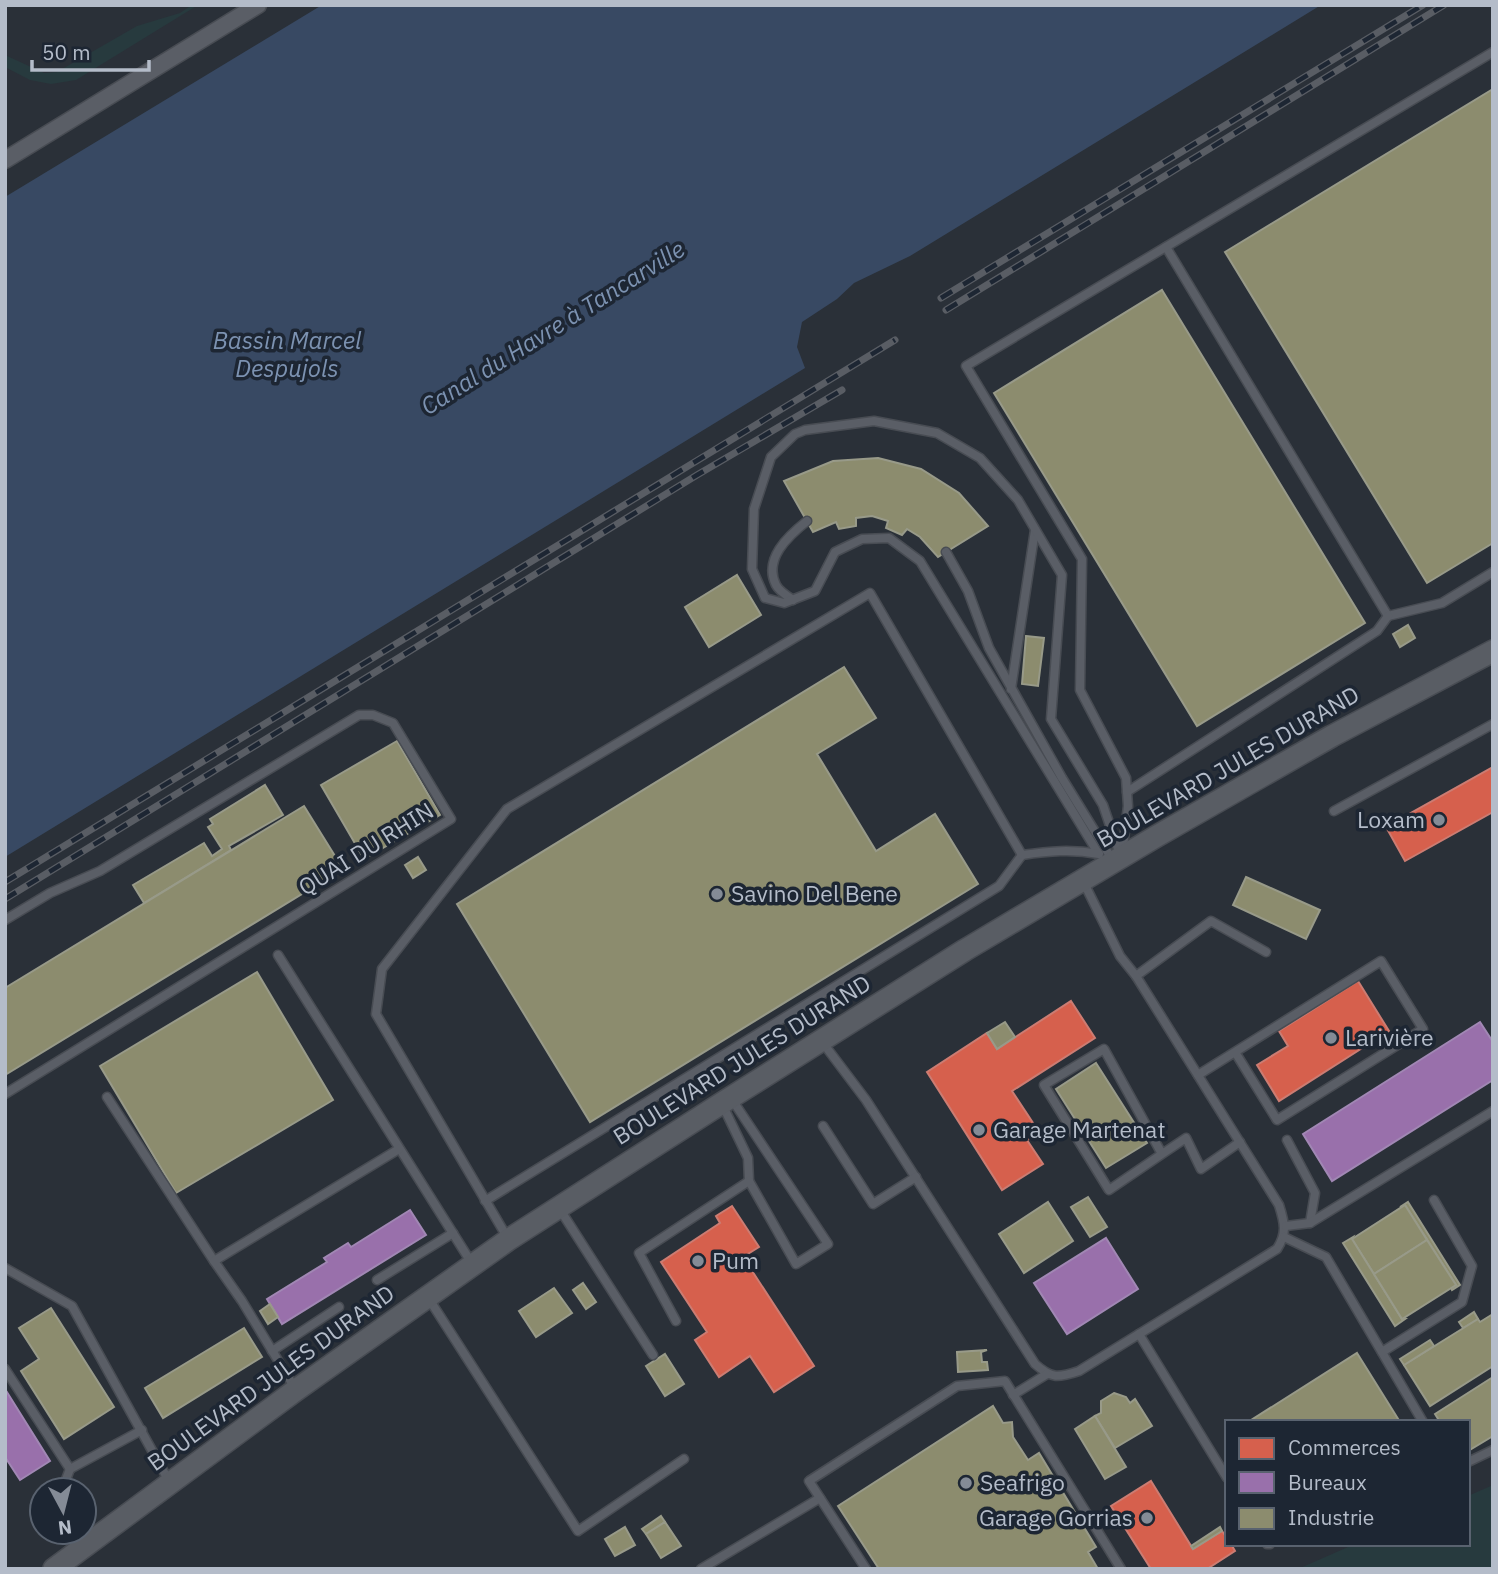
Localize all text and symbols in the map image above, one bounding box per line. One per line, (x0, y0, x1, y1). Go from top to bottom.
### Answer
scale bar (32, 28, 149, 72)
text: 50 m (42, 38, 91, 66)
water label: Canal du Havre à Tancarville (414, 233, 690, 422)
water label: Bassin Marcel Despujols (213, 324, 362, 384)
street label: BOULEVARD JULES DURAND (1091, 679, 1364, 854)
street label: QUAI DU RHIN (292, 795, 439, 902)
place label: Loxam (1357, 804, 1425, 834)
marker: Loxam (1431, 812, 1447, 828)
place label: Savino Del Bene (731, 878, 898, 908)
marker: Savino Del Bene (709, 886, 725, 902)
street label: BOULEVARD JULES DURAND (607, 967, 876, 1151)
place label: Larivière (1345, 1022, 1434, 1052)
marker: Larivière (1323, 1030, 1339, 1046)
place label: Garage Martenat (993, 1114, 1165, 1144)
marker: Garage Martenat (971, 1122, 987, 1138)
place label: Pum (712, 1245, 759, 1275)
marker: Pum (690, 1253, 706, 1269)
street label: BOULEVARD JULES DURAND (141, 1277, 400, 1477)
legend (1225, 1420, 1470, 1546)
text: Commerces (1288, 1433, 1401, 1461)
place label: Seafrigo (980, 1467, 1065, 1497)
text: Bureaux (1288, 1468, 1367, 1496)
marker: Seafrigo (958, 1475, 974, 1491)
north arrow (28, 1476, 98, 1546)
place label: Garage Gorrias (979, 1502, 1133, 1532)
text: Industrie (1288, 1503, 1374, 1531)
marker: Garage Gorrias (1139, 1510, 1155, 1526)
text: N (57, 1515, 73, 1541)

